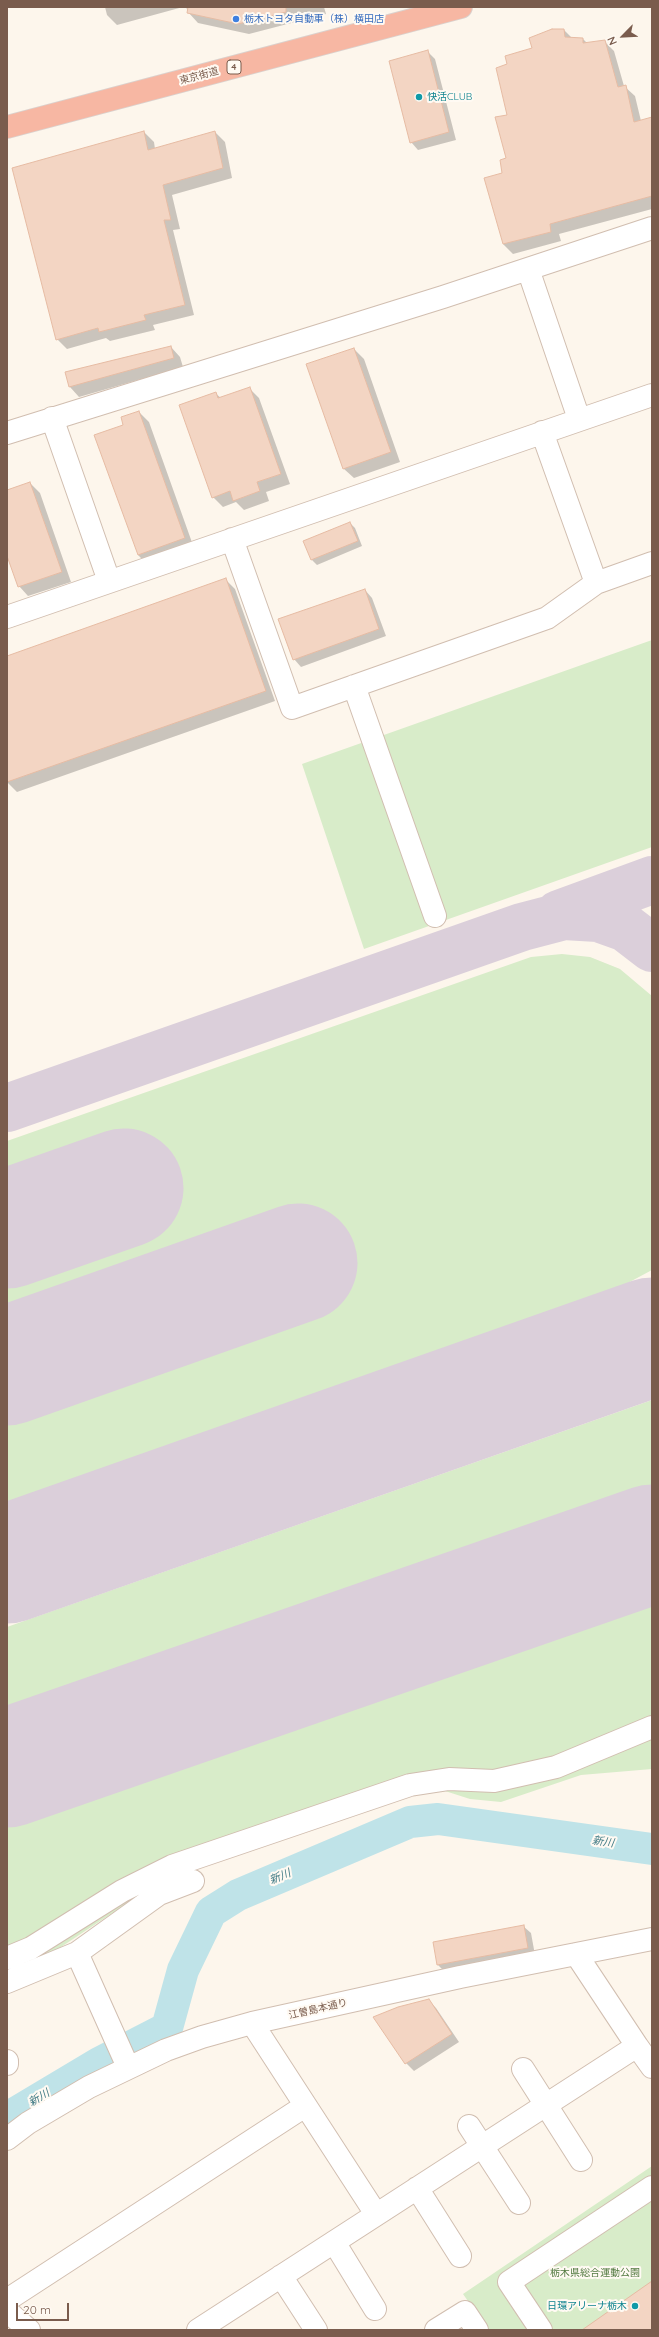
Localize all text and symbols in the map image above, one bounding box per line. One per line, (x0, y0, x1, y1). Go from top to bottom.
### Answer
place label: 栃木トヨタ自動車（株）横田店 (244, 13, 384, 25)
marker: 栃木トヨタ自動車（株）横田店 (231, 14, 241, 24)
north arrow (603, 16, 643, 56)
text: N (604, 34, 620, 47)
road number: 4 (227, 60, 241, 74)
street label: 東京街道 (178, 65, 220, 87)
place label: 快活CLUB (427, 91, 472, 103)
marker: 快活CLUB (414, 92, 424, 102)
water label: 新川 (591, 1834, 615, 1850)
water label: 新川 (267, 1867, 293, 1887)
street label: 江曽島本通り (287, 1996, 349, 2022)
water label: 新川 (26, 2087, 52, 2109)
park label: 栃木県総合運動公園 (550, 2267, 640, 2279)
scale bar (18, 2295, 71, 2321)
place label: 日環アリーナ栃木 (547, 2300, 627, 2312)
marker: 日環アリーナ栃木 (630, 2301, 640, 2311)
text: 20 m (23, 2302, 51, 2317)

